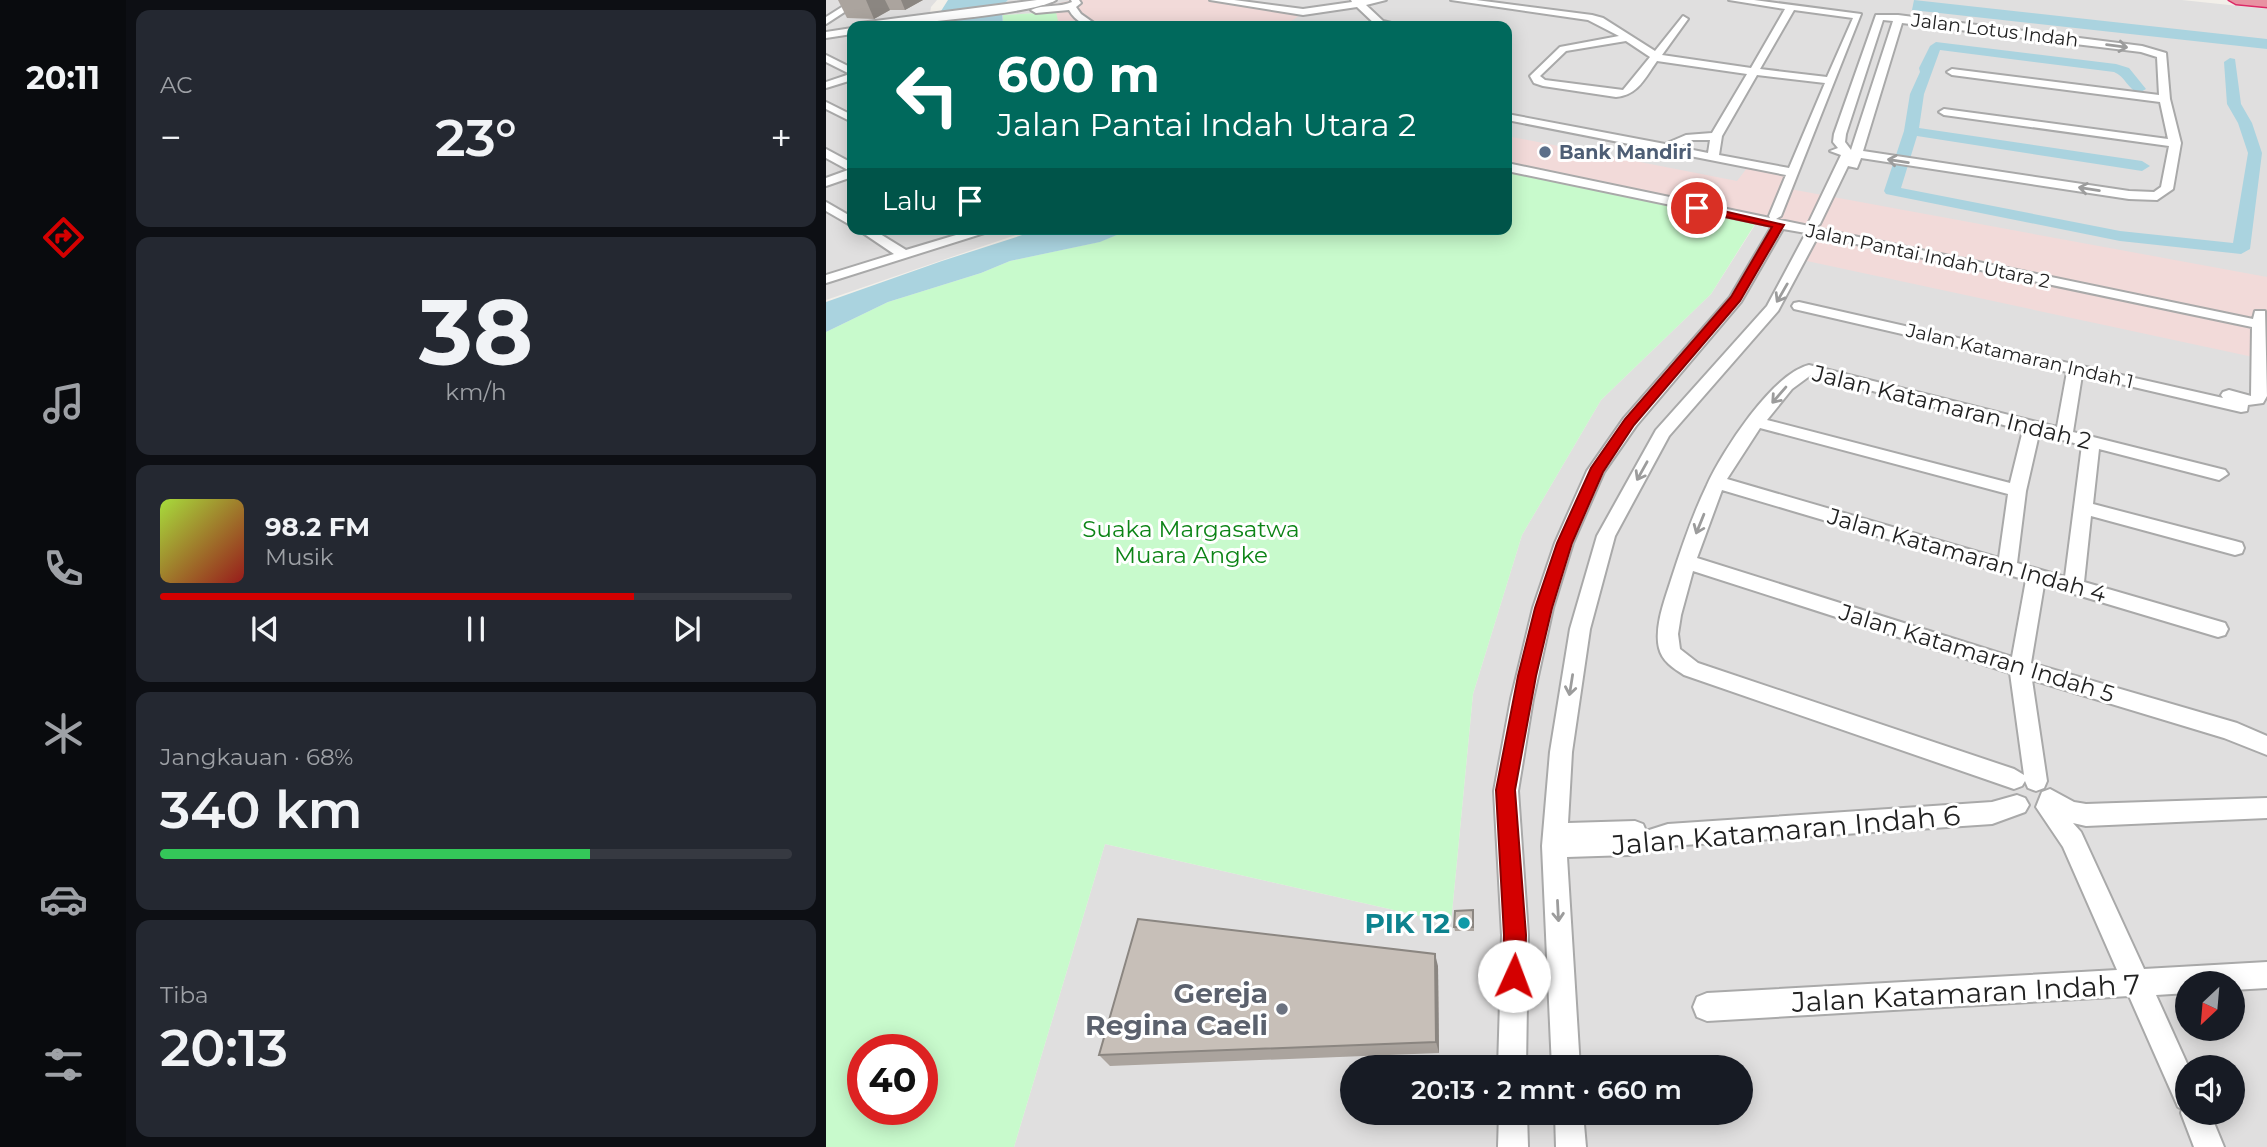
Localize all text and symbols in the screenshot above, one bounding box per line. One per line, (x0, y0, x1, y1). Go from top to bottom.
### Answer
street label: Jalan Lotus Indah (1909, 8, 2080, 52)
one-way arrow (2105, 39, 2127, 52)
text: 600 m (997, 45, 1160, 104)
icon: left (882, 49, 973, 140)
text: 20:11 (26, 58, 100, 97)
text: AC (160, 71, 193, 99)
text: Jalan Pantai Indah Utara 2 (997, 105, 1416, 144)
text: 23° (435, 106, 517, 169)
text: − (160, 114, 182, 161)
text: + (770, 114, 792, 161)
place label: Bank Mandiri (1559, 141, 1692, 164)
marker: Bank Mandiri (1537, 144, 1553, 160)
one-way arrow (1887, 154, 1910, 167)
pin (1667, 178, 1727, 238)
icon: arrive (951, 182, 989, 220)
one-way arrow (2078, 183, 2101, 196)
text: Lalu (882, 185, 937, 217)
icon: arrive (1678, 189, 1716, 227)
icon: directions (39, 213, 88, 262)
street label: Jalan Pantai Indah Utara 2 (1803, 219, 2052, 293)
text: 38 (419, 277, 533, 388)
one-way arrow (1775, 283, 1789, 303)
street label: Jalan Katamaran Indah 1 (1903, 318, 2136, 393)
street label: Jalan Katamaran Indah 2 (1809, 359, 2094, 455)
text: km/h (445, 378, 507, 406)
icon: music (39, 379, 88, 428)
one-way arrow (1772, 385, 1788, 403)
one-way arrow (1635, 460, 1648, 481)
street label: Jalan Katamaran Indah 4 (1824, 502, 2109, 608)
text: 98.2 FM (265, 511, 370, 543)
one-way arrow (1693, 513, 1706, 535)
park label: Suaka Margasatwa Muara Angke (1082, 515, 1300, 569)
text: Musik (265, 543, 334, 571)
icon: phone (39, 544, 88, 593)
street label: Jalan Katamaran Indah 5 (1835, 597, 2118, 708)
icon: previous (246, 610, 284, 648)
icon: pause (457, 610, 495, 648)
icon: next (668, 610, 706, 648)
one-way arrow (1564, 673, 1577, 696)
icon: climate (39, 709, 88, 758)
text: Jangkauan · 68% (160, 743, 353, 771)
text: 340 km (160, 778, 362, 841)
street label: Jalan Katamaran Indah 6 (1609, 798, 1962, 862)
icon: car (39, 875, 88, 924)
one-way arrow (1552, 899, 1565, 922)
place label: PIK 12 (1364, 906, 1450, 940)
marker: PIK 12 (1456, 915, 1472, 931)
position arrow (1477, 939, 1551, 1013)
street label: Jalan Katamaran Indah 7 (1790, 967, 2141, 1019)
north arrow (2175, 971, 2245, 1041)
map controls (2175, 971, 2245, 1125)
place label: Gereja Regina Caeli (1085, 976, 1268, 1042)
text: Tiba (160, 981, 208, 1009)
marker: Gereja Regina Caeli (1274, 1001, 1290, 1017)
text: 20:13 (160, 1016, 288, 1079)
speed limit sign: 40 (847, 1034, 938, 1125)
icon: filters (39, 1040, 88, 1089)
button: sound (2175, 1055, 2245, 1125)
text: 20:13 · 2 mnt · 660 m (1411, 1074, 1682, 1106)

